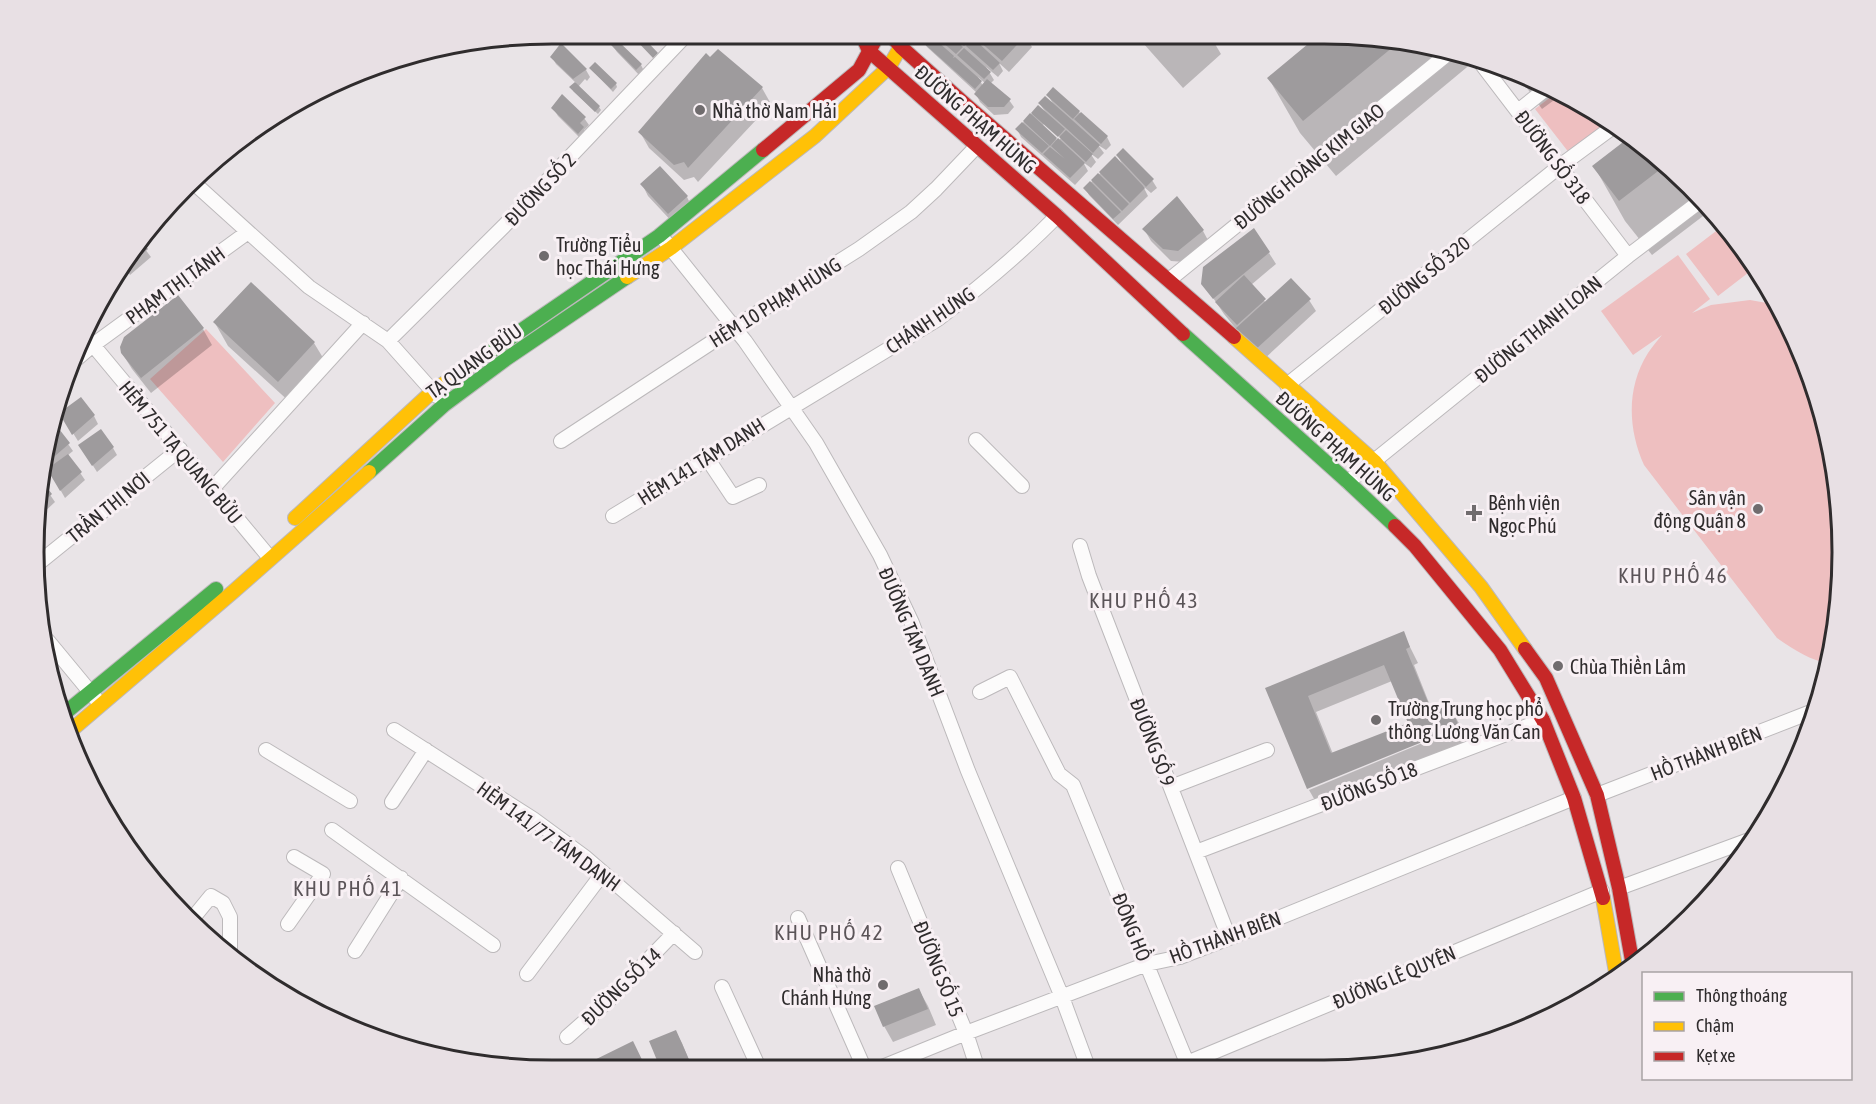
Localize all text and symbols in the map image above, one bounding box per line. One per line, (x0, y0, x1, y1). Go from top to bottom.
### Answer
street label: ĐƯỜNG PHẠM HÙNG (911, 60, 1041, 178)
street label: ĐƯỜNG HOÀNG KIM GIAO (1229, 98, 1389, 234)
place label: Nhà thờ Nam Hải (712, 99, 837, 122)
marker: Nhà thờ Nam Hải (693, 103, 707, 117)
street label: ĐƯỜNG SỐ 318 (1510, 105, 1597, 208)
street label: ĐƯỜNG SỐ 2 (498, 147, 580, 230)
street label: ĐƯỜNG SỐ 320 (1372, 230, 1474, 319)
place label: Trường Tiểu học Thái Hưng (556, 233, 660, 279)
street label: PHẠM THỊ TÁNH (121, 241, 229, 329)
marker: Trường Tiểu học Thái Hưng (537, 249, 551, 263)
street label: HẺM 10 PHẠM HÙNG (705, 252, 845, 352)
street label: ĐƯỜNG THANH LOAN (1470, 271, 1606, 387)
street label: CHÁNH HƯNG (881, 282, 979, 358)
street label: TẠ QUANG BỬU (422, 319, 526, 403)
street label: HẺM 751 TẠ QUANG BỬU (115, 376, 247, 528)
street label: ĐƯỜNG PHẠM HÙNG (1271, 386, 1401, 506)
street label: HẺM 141 TÁM DANH (633, 413, 769, 509)
street label: TRẦN THỊ NƠI (61, 465, 154, 547)
place label: Sân vận động Quận 8 (1653, 486, 1746, 532)
place label: Bệnh viện Ngọc Phú (1488, 491, 1560, 537)
marker: Sân vận động Quận 8 (1751, 502, 1765, 516)
marker: Bệnh viện Ngọc Phú (1465, 504, 1483, 522)
district label: KHU PHỐ 46 (1618, 562, 1728, 587)
street label: ĐƯỜNG TÁM DANH (874, 564, 950, 700)
district label: KHU PHỐ 43 (1089, 587, 1199, 612)
place label: Chùa Thiền Lâm (1570, 655, 1686, 678)
marker: Chùa Thiền Lâm (1551, 659, 1565, 673)
street label: ĐƯỜNG SỐ 9 (1126, 694, 1182, 789)
place label: Trường Trung học phổ thông Lương Văn Can (1388, 697, 1544, 743)
marker: Trường Trung học phổ thông Lương Văn Can (1369, 713, 1383, 727)
street label: HỒ THÀNH BIÊN (1646, 719, 1765, 785)
street label: ĐƯỜNG SỐ 18 (1317, 755, 1420, 815)
street label: HẺM 141/77 TÁM DANH (473, 776, 625, 896)
district label: KHU PHỐ 41 (293, 875, 403, 900)
street label: ĐÔNG HỒ (1108, 889, 1158, 964)
street label: HỒ THÀNH BIÊN (1165, 904, 1284, 968)
street label: ĐƯỜNG SỐ 15 (909, 917, 971, 1020)
district label: KHU PHỐ 42 (774, 919, 884, 944)
street label: ĐƯỜNG SỐ 14 (575, 941, 665, 1030)
street label: ĐƯỜNG LÊ QUYÊN (1329, 941, 1459, 1013)
place label: Nhà thờ Chánh Hưng (781, 963, 871, 1009)
legend (1642, 972, 1852, 1080)
marker: Nhà thờ Chánh Hưng (876, 978, 890, 992)
text: Thông thoáng (1696, 985, 1787, 1006)
text: Chậm (1696, 1015, 1734, 1036)
text: Kẹt xe (1696, 1045, 1736, 1066)

